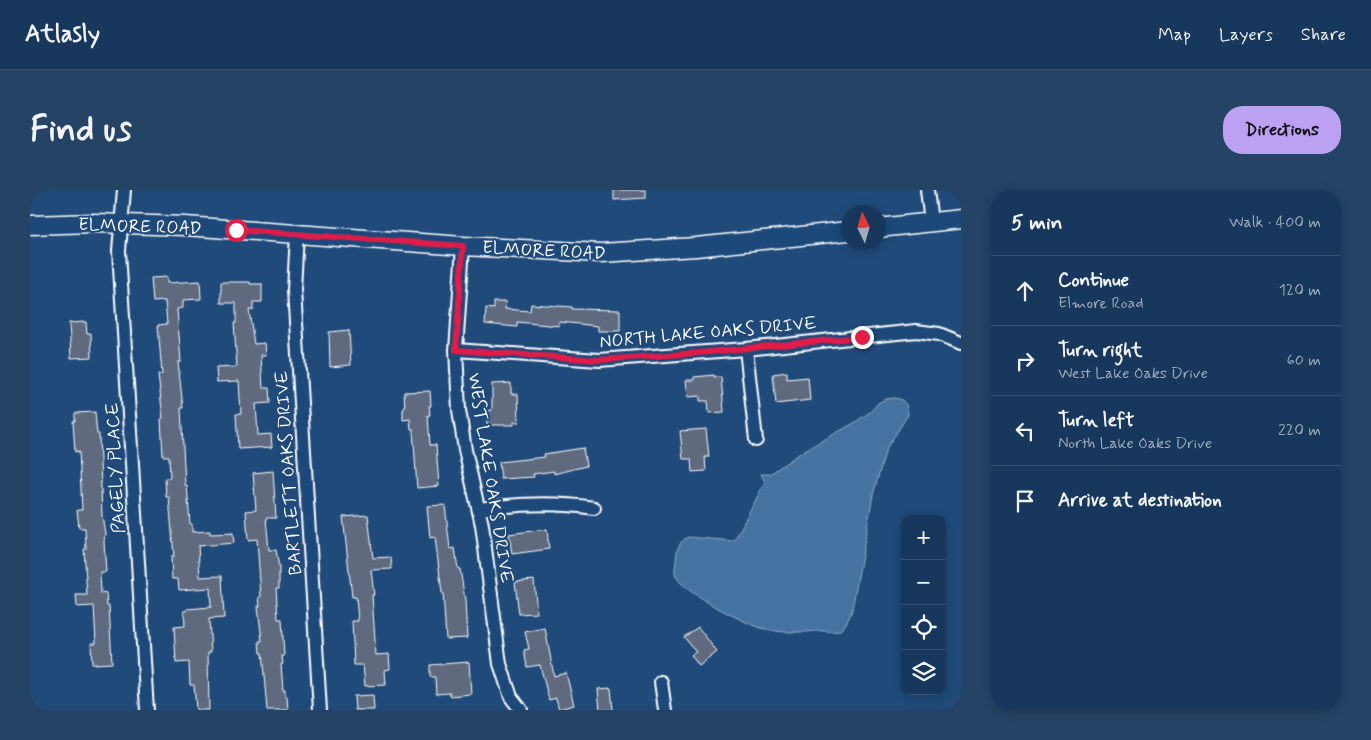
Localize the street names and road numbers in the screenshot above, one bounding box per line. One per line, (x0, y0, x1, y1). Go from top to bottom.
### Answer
street label: ELMORE ROAD (78, 213, 202, 241)
street label: ELMORE ROAD (482, 236, 606, 266)
street label: NORTH LAKE OAKS DRIVE (599, 312, 818, 354)
street label: BARTLETT OAKS DRIVE (270, 370, 308, 576)
street label: WEST LAKE OAKS DRIVE (462, 371, 519, 585)
street label: PAGELY PLACE (101, 402, 131, 534)

